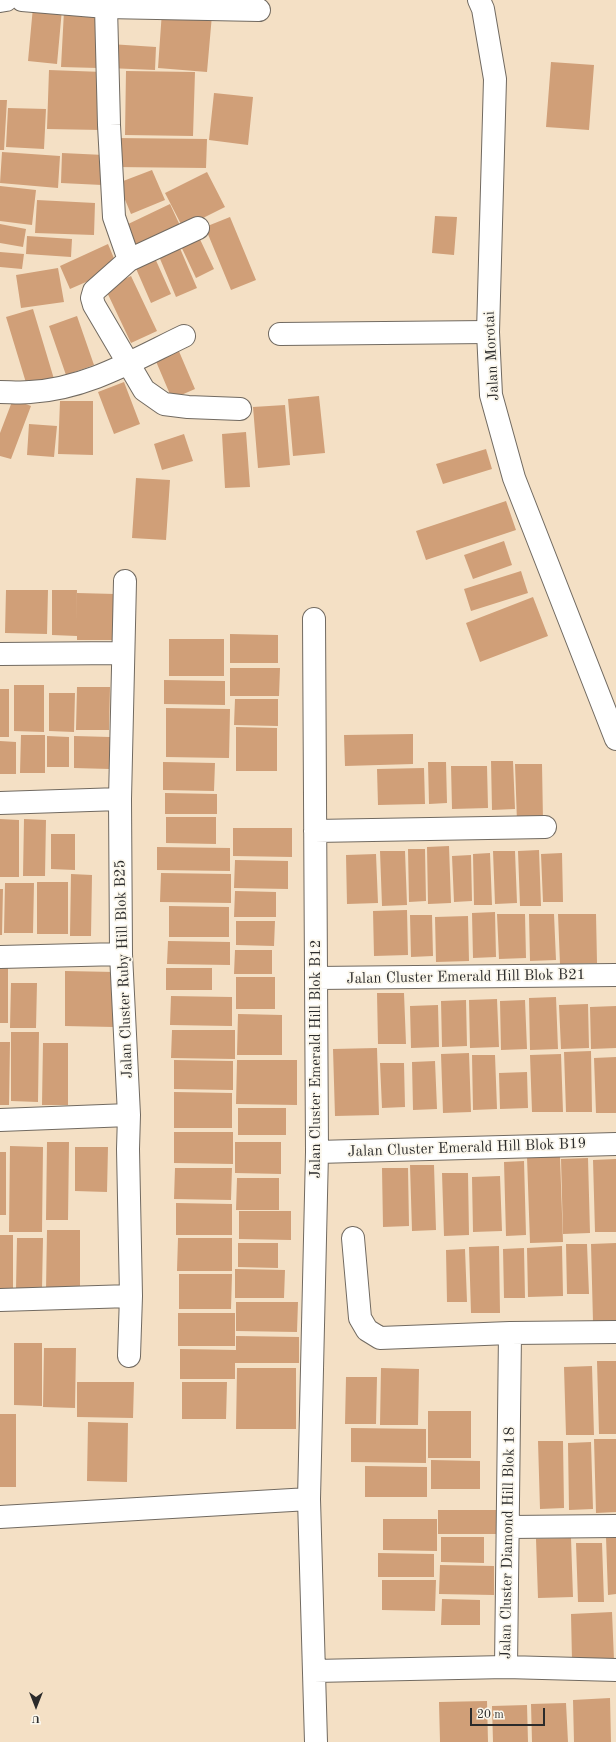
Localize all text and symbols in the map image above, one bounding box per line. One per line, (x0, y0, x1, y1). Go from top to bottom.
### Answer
street label: Jalan Morotai (481, 311, 503, 401)
street label: Jalan Cluster Ruby Hill Blok B25 (111, 859, 137, 1079)
street label: Jalan Cluster Emerald Hill Blok B12 (307, 940, 325, 1178)
street label: Jalan Cluster Emerald Hill Blok B21 (346, 966, 586, 988)
street label: Jalan Cluster Emerald Hill Blok B19 (347, 1135, 587, 1161)
street label: Jalan Cluster Diamond Hill Blok 18 (497, 1427, 519, 1659)
north arrow (16, 1686, 56, 1726)
scale bar (472, 1700, 547, 1726)
text: 20 m (477, 1709, 504, 1721)
text: U (32, 1713, 40, 1724)

